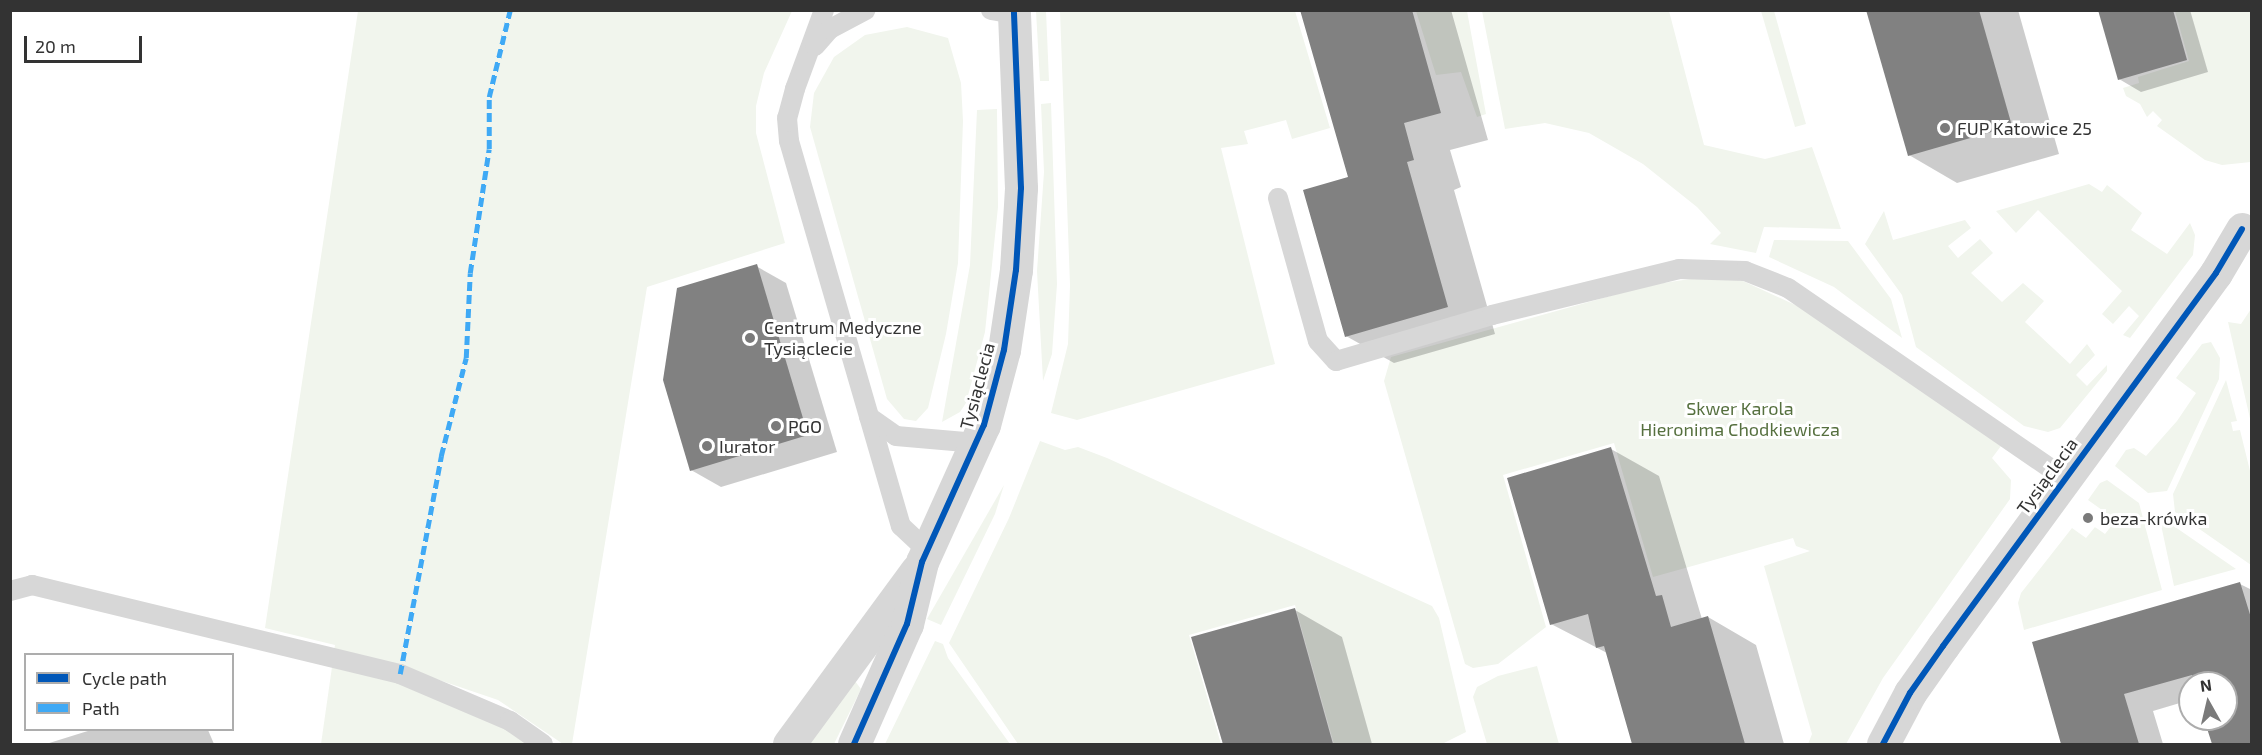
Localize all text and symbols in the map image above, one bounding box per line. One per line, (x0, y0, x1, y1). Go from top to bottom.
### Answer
scale bar (27, 24, 146, 62)
text: 20 m (35, 35, 76, 57)
place label: FUP Katowice 25 (1957, 117, 2092, 139)
marker: FUP Katowice 25 (1938, 121, 1952, 135)
place label: Centrum Medyczne Tysiąclecie (764, 317, 922, 360)
marker: Centrum Medyczne Tysiąclecie (741, 329, 759, 347)
street label: Tysiąclecia (955, 340, 999, 432)
park label: Skwer Karola Hieronima Chodkiewicza (1640, 398, 1840, 440)
place label: PGO (788, 415, 822, 437)
marker: PGO (769, 419, 783, 433)
street label: Tysiąclecia (2012, 434, 2082, 518)
place label: Iurator (719, 435, 775, 457)
marker: Iurator (700, 439, 714, 453)
place label: beza-krówka (2100, 507, 2207, 529)
marker: beza-krówka (2081, 511, 2095, 525)
legend (24, 653, 234, 731)
text: Cycle path (82, 667, 167, 689)
north arrow (2178, 671, 2238, 731)
text: N (2199, 674, 2213, 695)
text: Path (82, 697, 120, 719)

